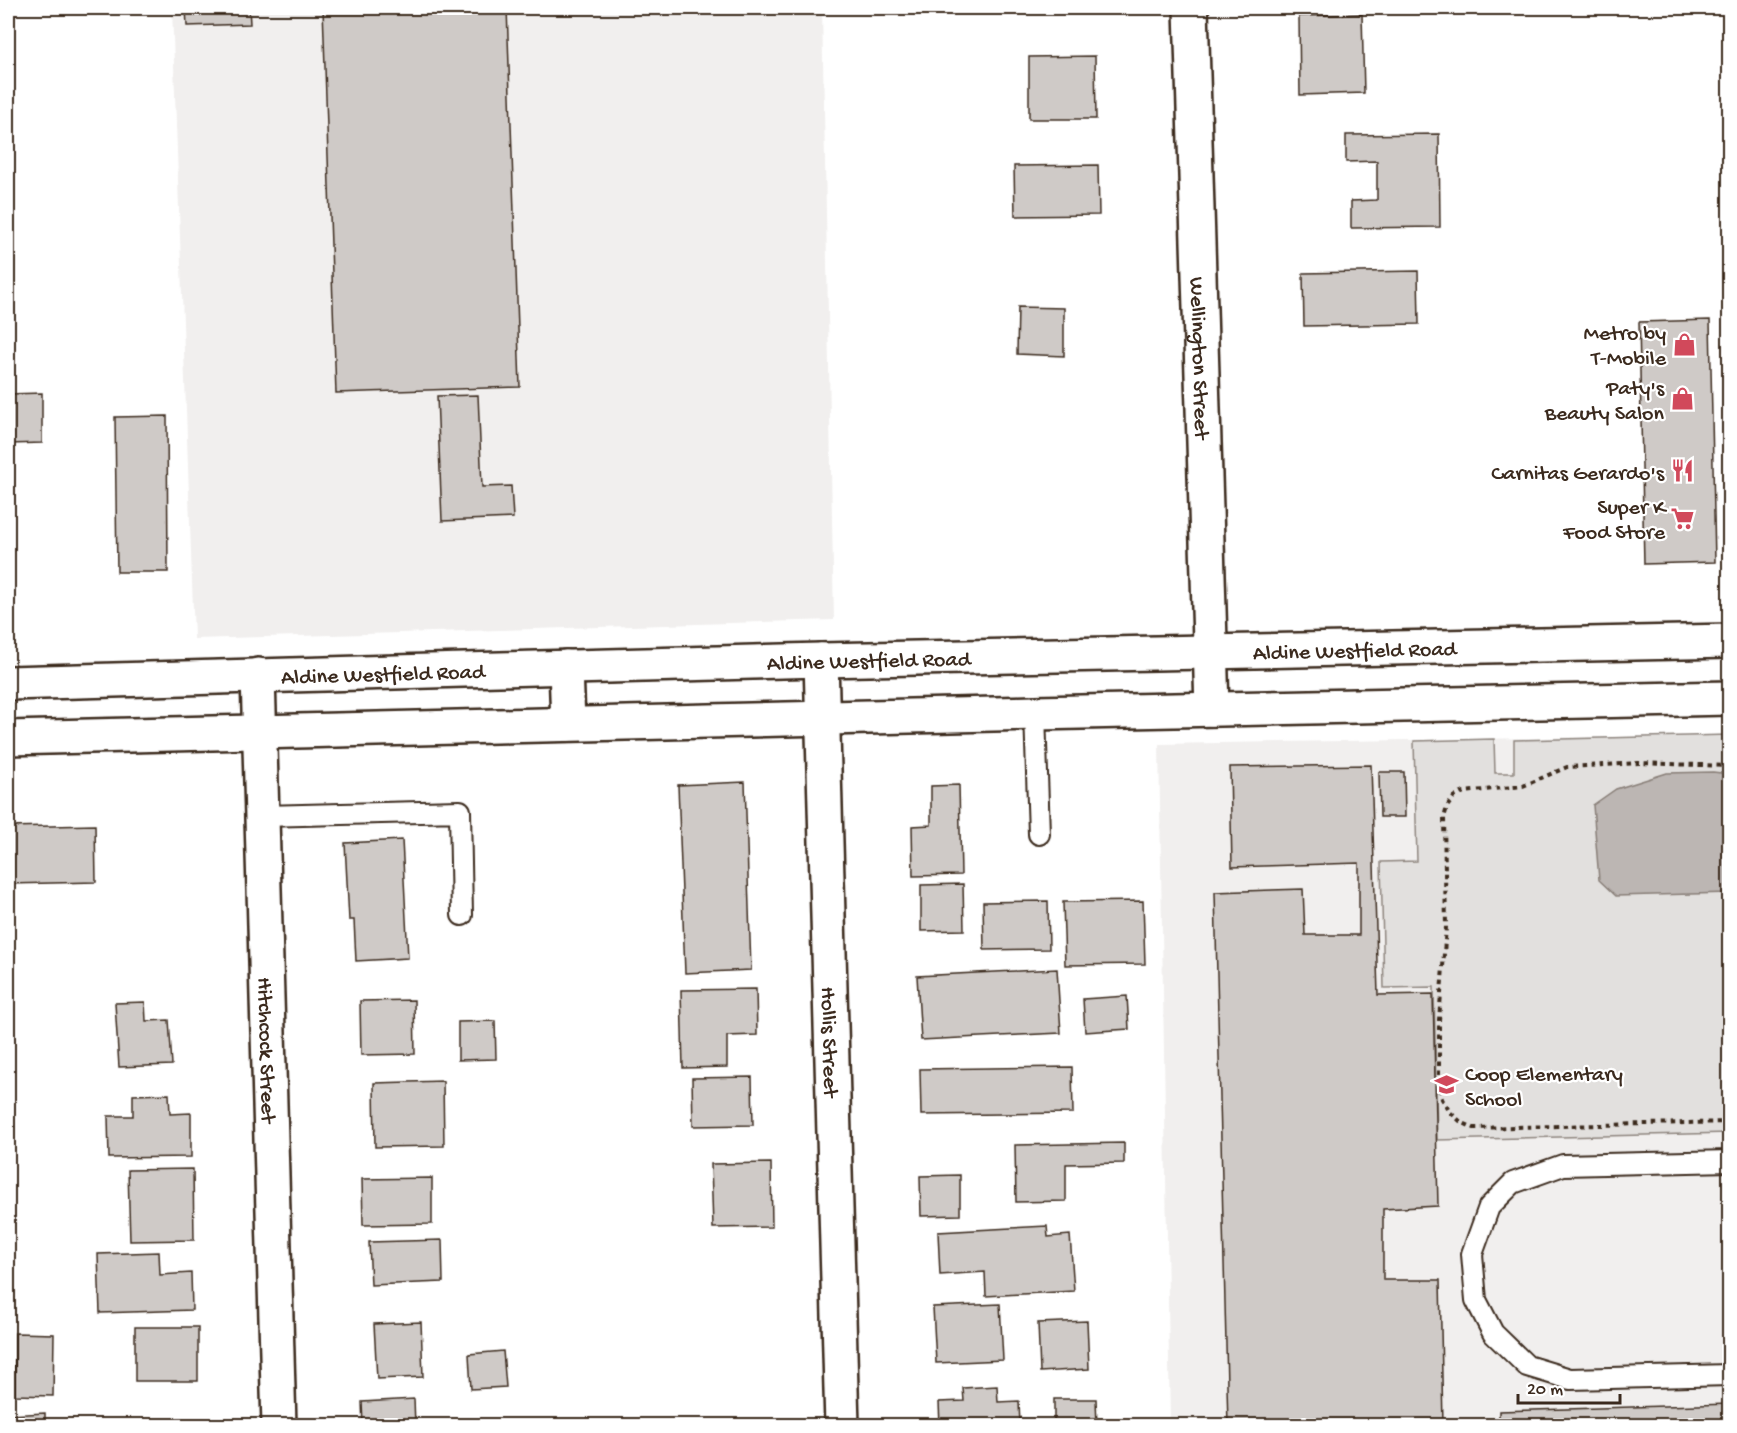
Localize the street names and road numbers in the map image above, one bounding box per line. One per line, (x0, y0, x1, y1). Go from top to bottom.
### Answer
street label: Wellington Street (1182, 276, 1213, 441)
street label: Aldine Westfield Road (1253, 638, 1459, 668)
street label: Aldine Westfield Road (767, 648, 973, 679)
street label: Aldine Westfield Road (281, 660, 487, 692)
street label: Hitchcock Street (249, 977, 280, 1125)
street label: Hollis Street (813, 986, 842, 1100)

